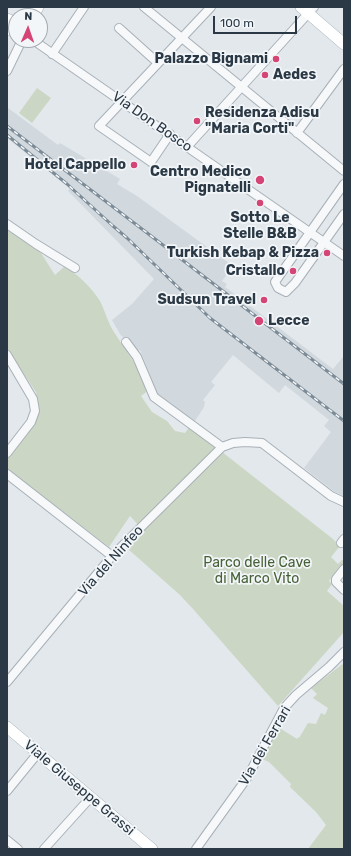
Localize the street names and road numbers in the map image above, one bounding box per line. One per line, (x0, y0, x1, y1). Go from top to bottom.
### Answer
street label: Via Don Bosco (109, 88, 195, 156)
street label: Via del Ninfeo (75, 522, 147, 600)
street label: Via dei Ferrari (235, 703, 295, 789)
street label: Viale Giuseppe Grassi (20, 737, 138, 839)

